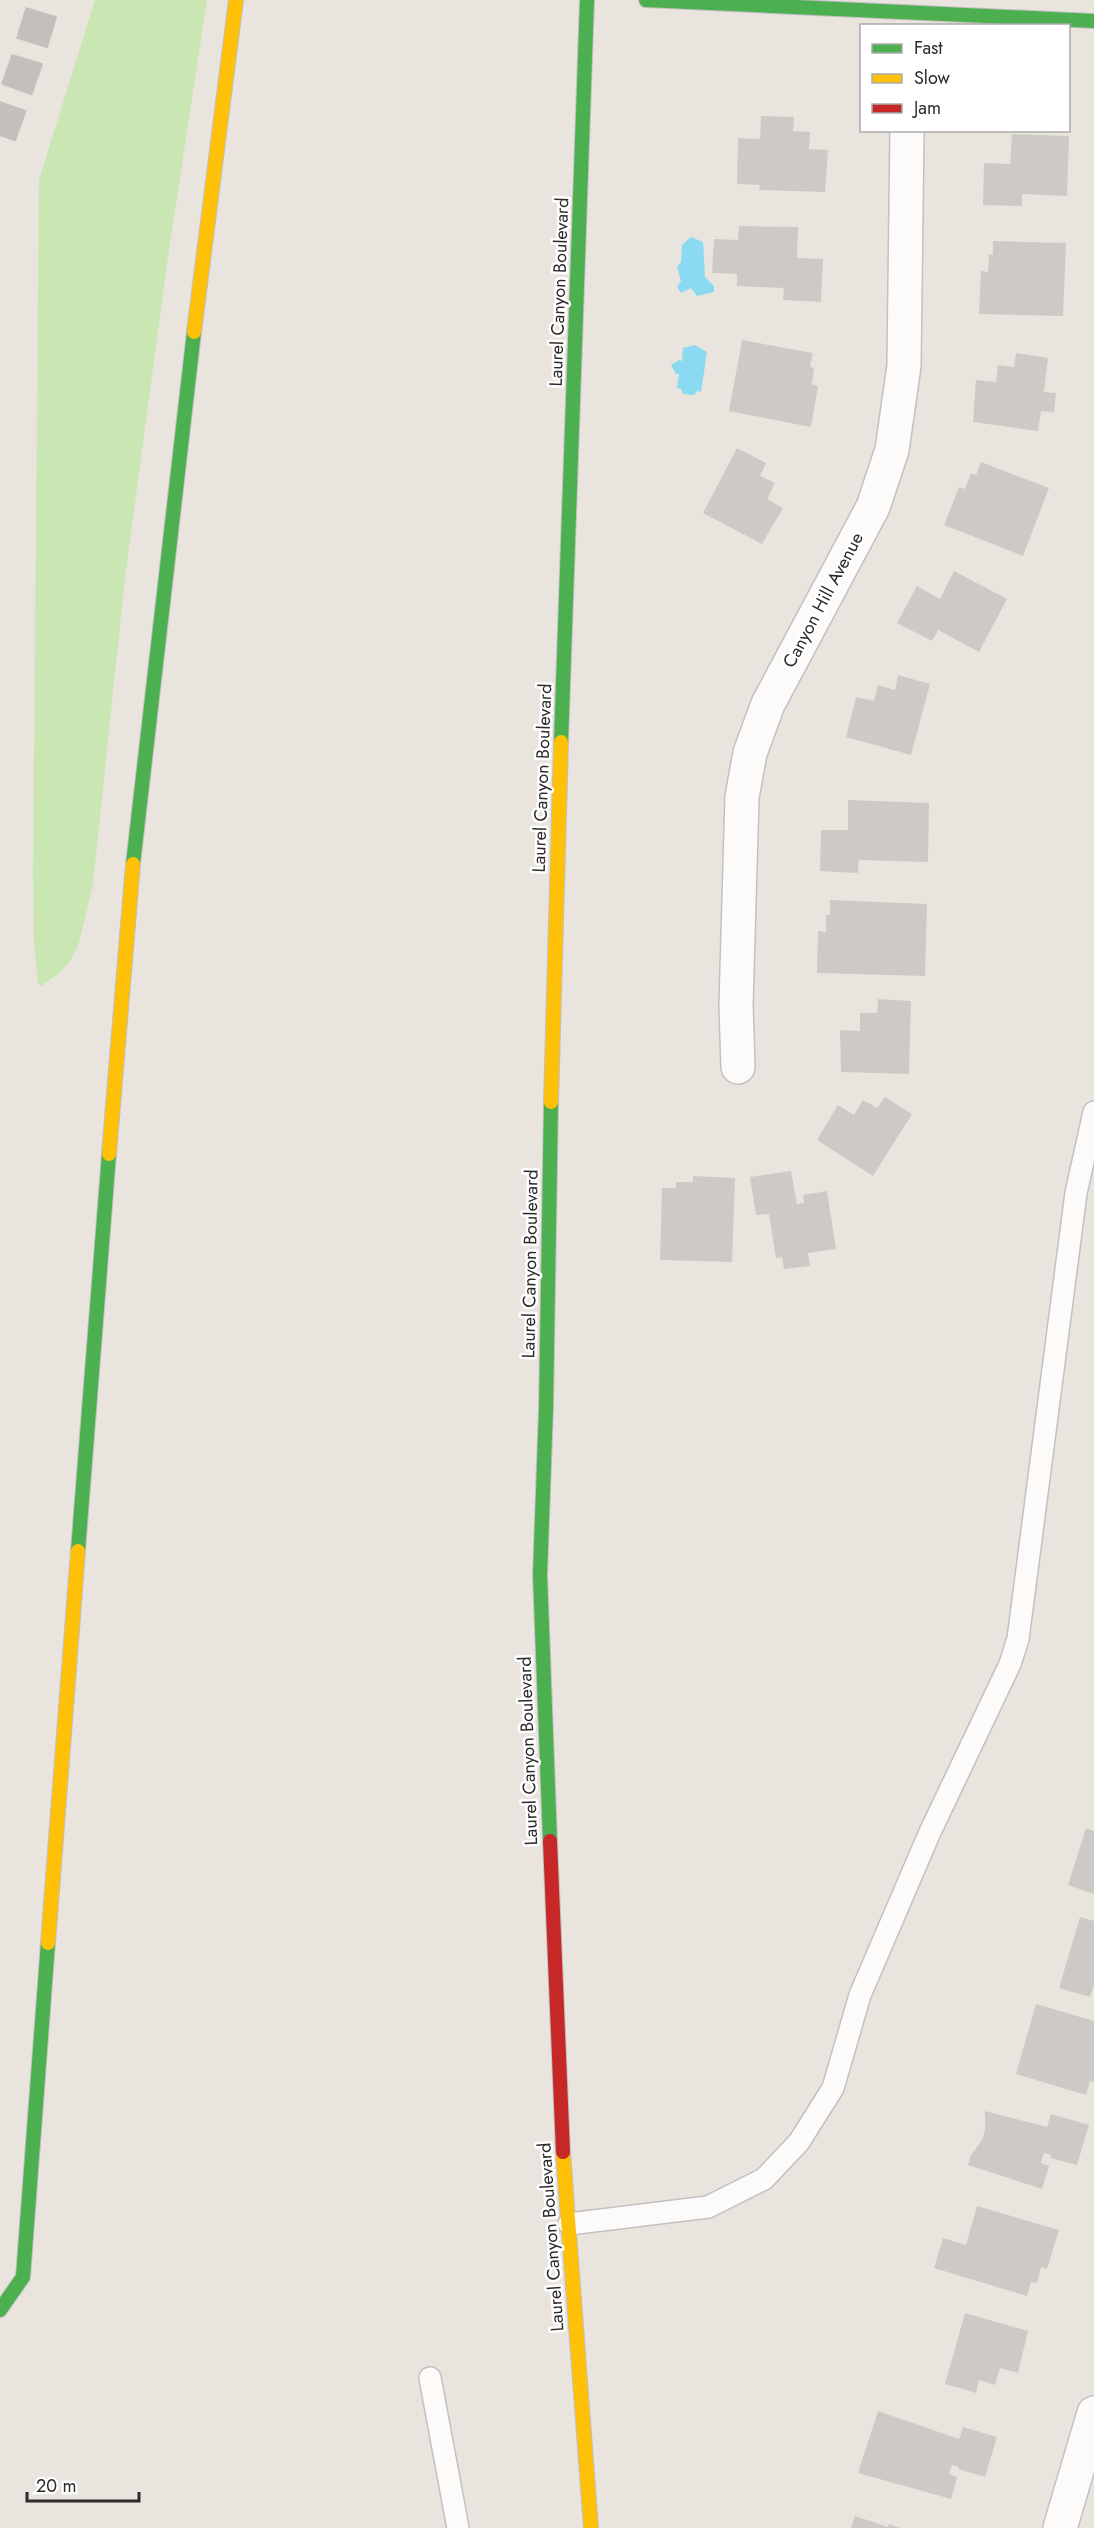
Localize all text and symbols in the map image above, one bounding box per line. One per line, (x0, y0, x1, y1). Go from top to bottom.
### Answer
legend (860, 24, 1070, 132)
text: Fast (914, 35, 943, 61)
text: Slow (914, 65, 951, 91)
text: Jam (912, 95, 941, 121)
street label: Laurel Canyon Boulevard (543, 197, 575, 387)
street label: Canyon Hill Avenue (776, 528, 870, 672)
street label: Laurel Canyon Boulevard (526, 683, 558, 873)
street label: Laurel Canyon Boulevard (515, 1169, 545, 1359)
street label: Laurel Canyon Boulevard (512, 1656, 544, 1846)
street label: Laurel Canyon Boulevard (531, 2142, 571, 2332)
scale bar (27, 2465, 140, 2503)
text: 20 m (36, 2473, 76, 2499)

